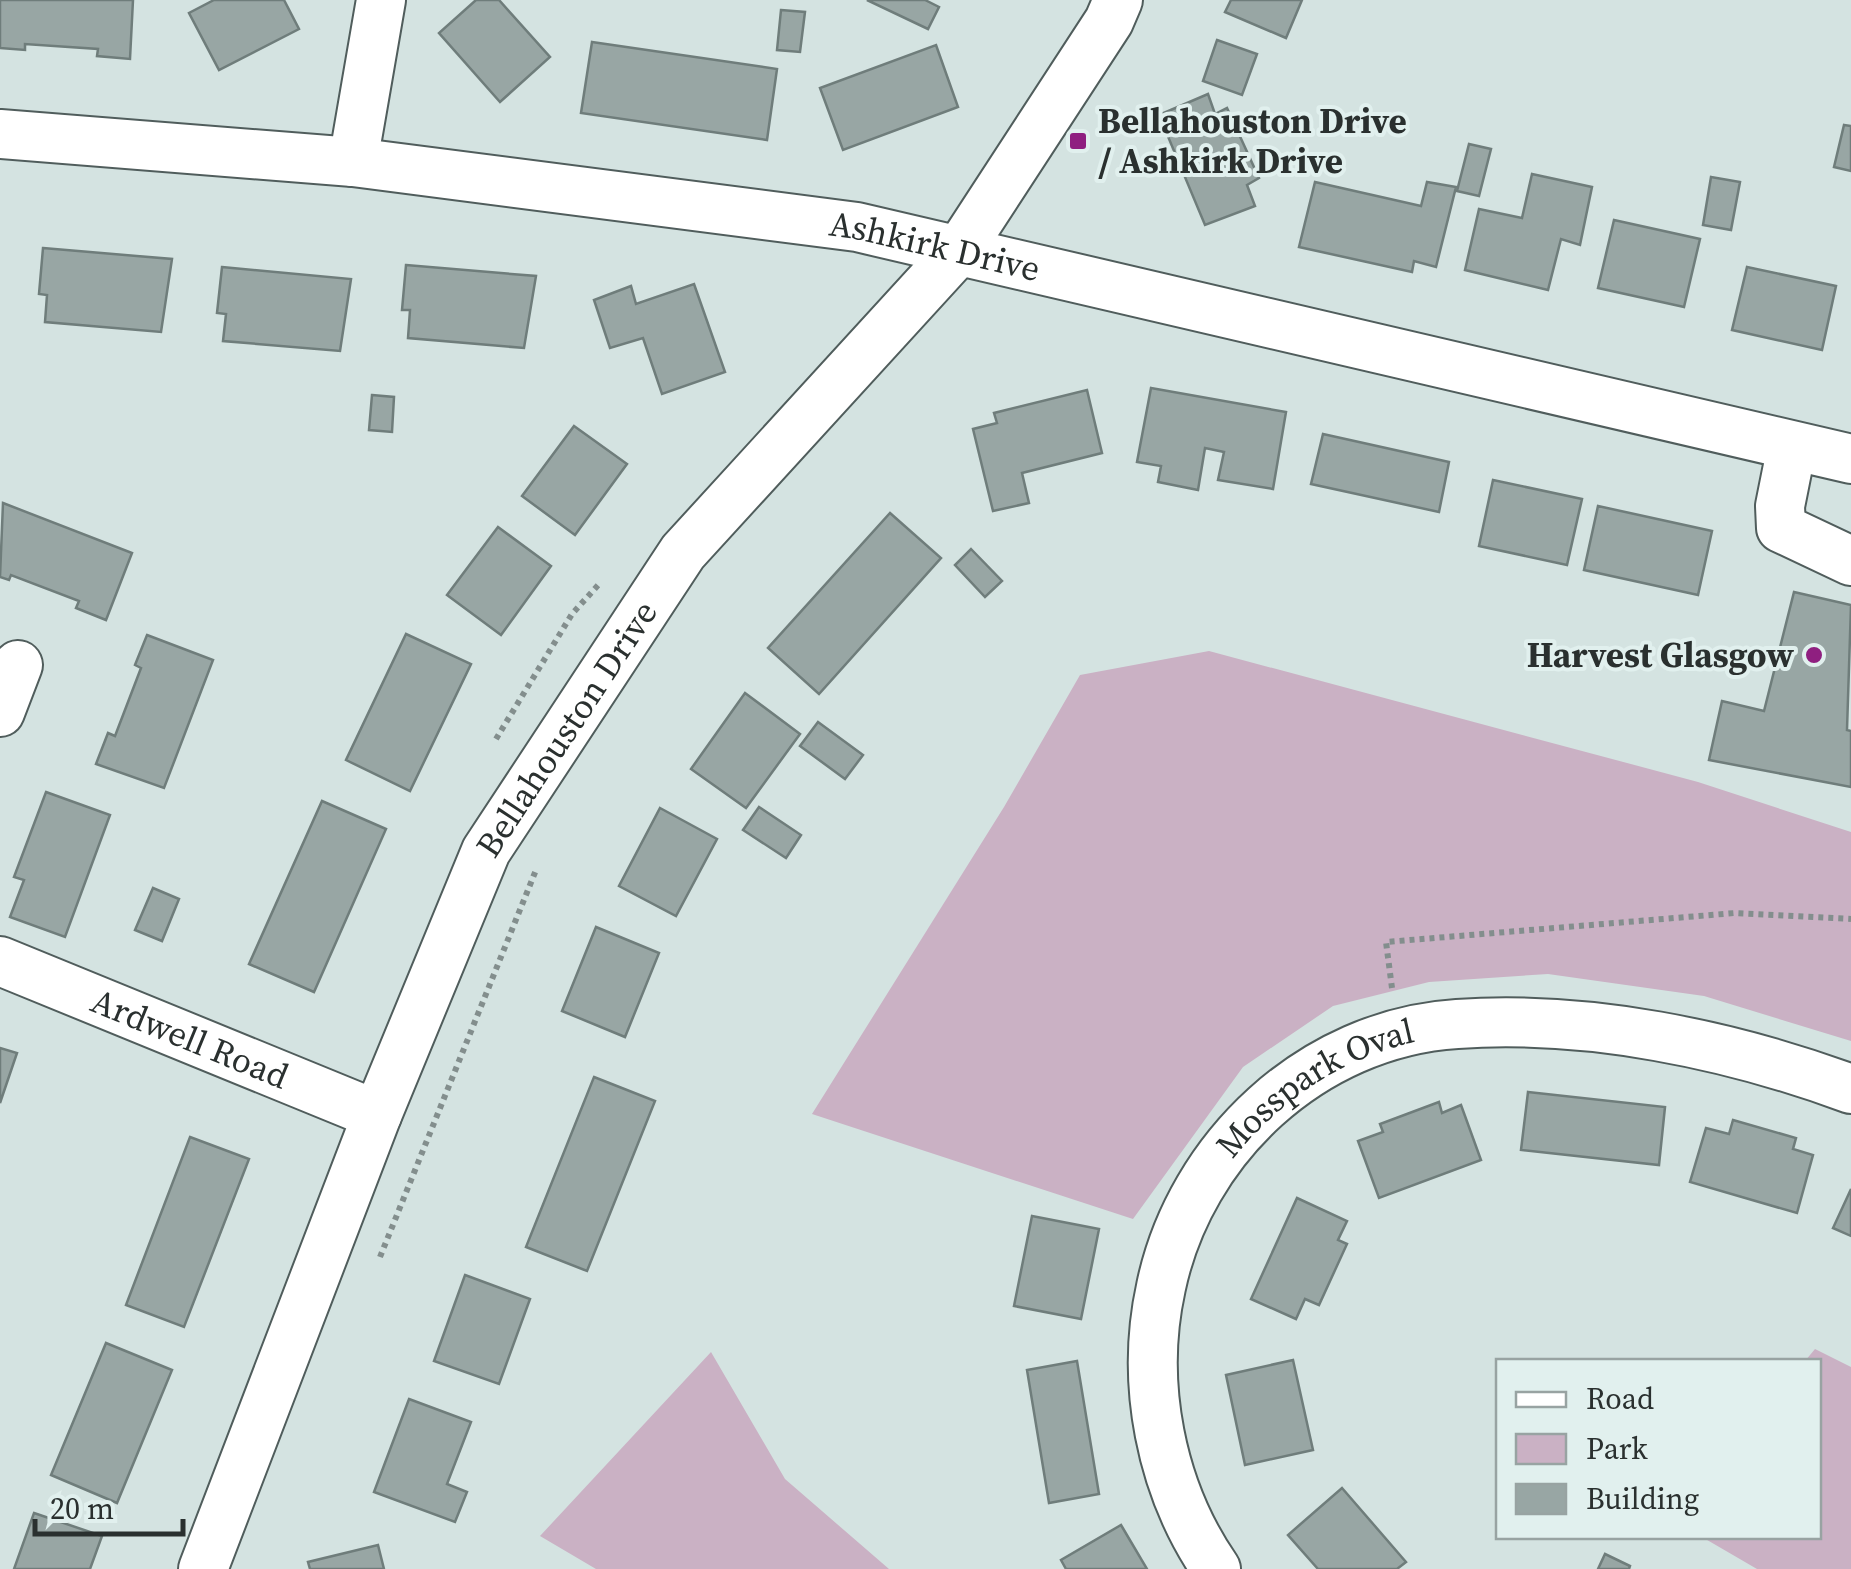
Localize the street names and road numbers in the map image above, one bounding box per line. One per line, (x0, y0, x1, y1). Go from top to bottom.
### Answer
street label: Ashkirk Drive (826, 200, 1045, 293)
street label: Bellahouston Drive (464, 591, 668, 866)
street label: Ardwell Road (84, 977, 296, 1100)
street label: Mosspark Oval (1205, 1007, 1418, 1168)

